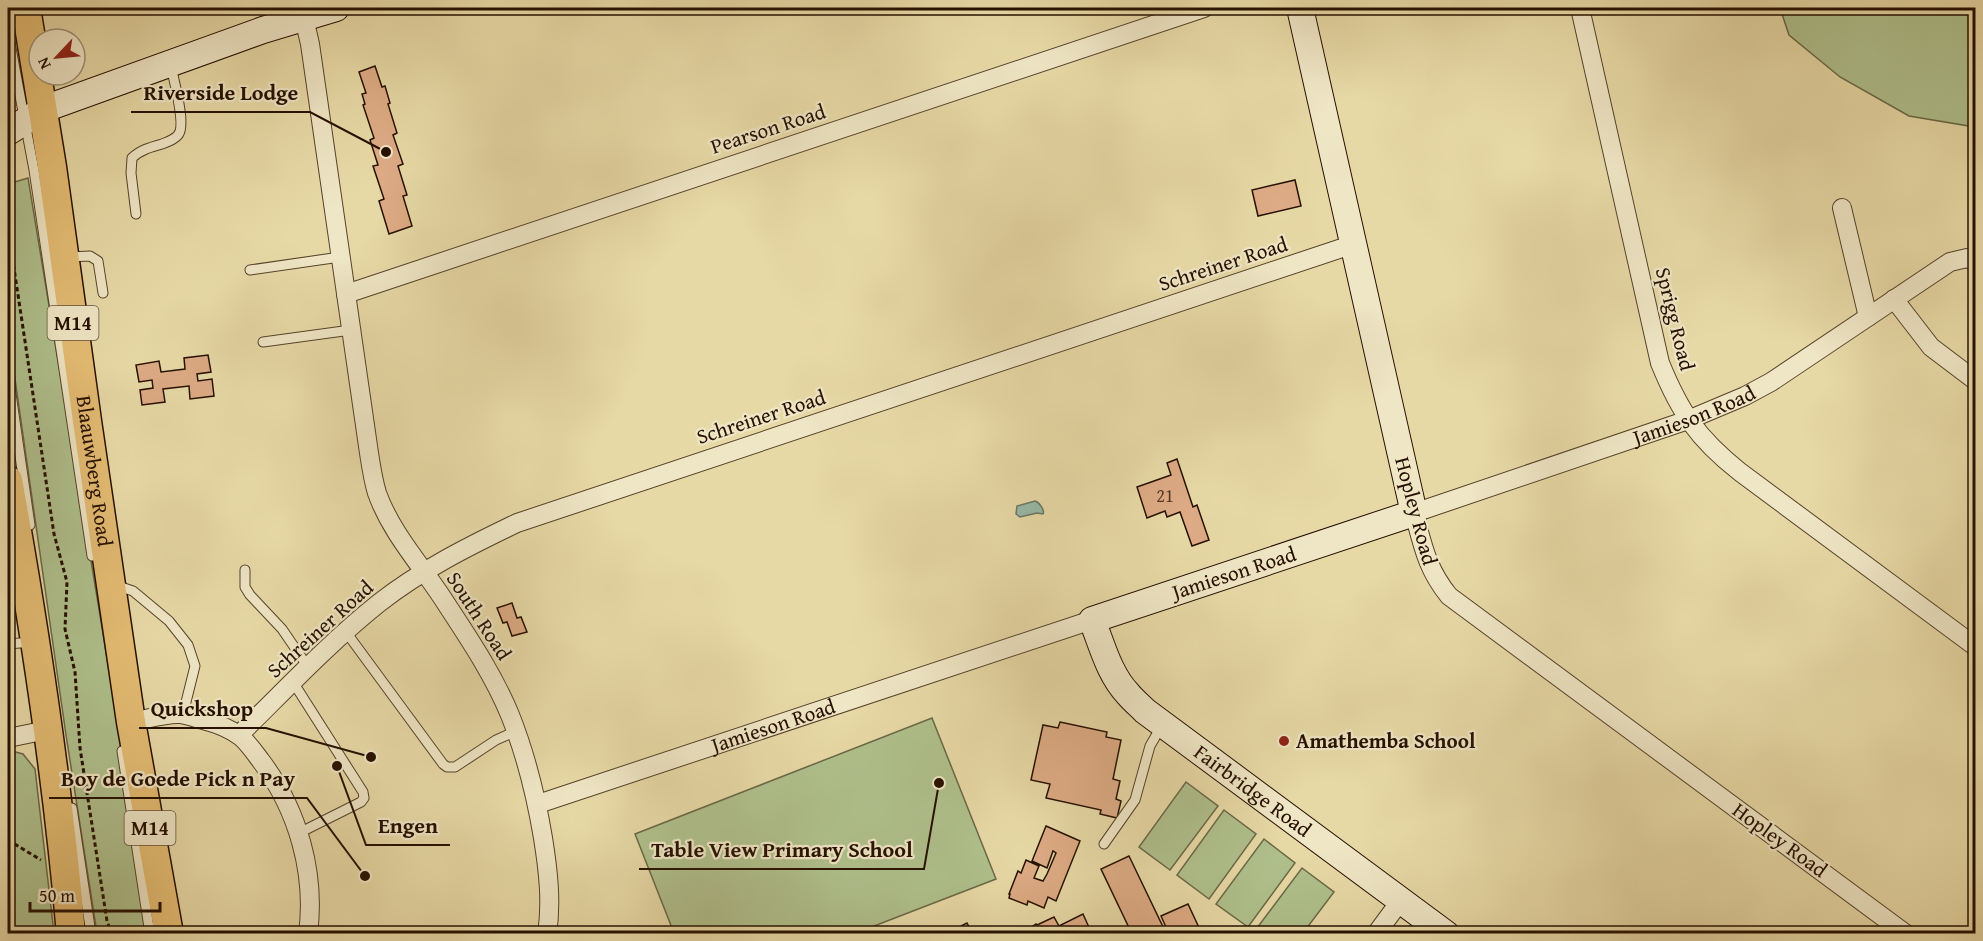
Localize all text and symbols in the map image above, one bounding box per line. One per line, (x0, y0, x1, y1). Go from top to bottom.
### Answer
north arrow (27, 27, 87, 87)
text: N (30, 53, 57, 74)
callout: Riverside Lodge (131, 72, 310, 112)
text: Riverside Lodge (144, 76, 299, 108)
street label: Pearson Road (706, 95, 830, 162)
street label: Schreiner Road (1154, 228, 1292, 299)
street label: Sprigg Road (1648, 264, 1703, 375)
road number: M14 (48, 306, 98, 340)
street label: Jamieson Road (1626, 377, 1762, 454)
street label: Schreiner Road (692, 381, 830, 452)
street label: Blaauwberg Road (69, 393, 121, 549)
street label: Hopley Road (1387, 453, 1446, 569)
house number: 21 (1156, 482, 1174, 509)
street label: Jamieson Road (1165, 538, 1301, 608)
street label: South Road (439, 565, 520, 667)
street label: Schreiner Road (260, 572, 380, 685)
callout: Quickshop (139, 688, 266, 728)
street label: Jamieson Road (704, 690, 840, 761)
text: Quickshop (151, 692, 253, 724)
place label: Amathemba School (1296, 725, 1476, 756)
marker: Amathemba School (1277, 734, 1291, 748)
street label: Fairbridge Road (1188, 736, 1319, 845)
callout: Boy de Goede Pick n Pay (49, 758, 307, 798)
text: Boy de Goede Pick n Pay (61, 762, 296, 794)
street label: Hopley Road (1726, 795, 1835, 885)
callout: Engen (366, 805, 450, 845)
text: Engen (378, 809, 438, 841)
road number: M14 (124, 811, 176, 845)
callout: Table View Primary School (639, 829, 924, 869)
text: Table View Primary School (651, 833, 913, 865)
scale bar (30, 875, 160, 913)
text: 50 m (39, 882, 75, 909)

